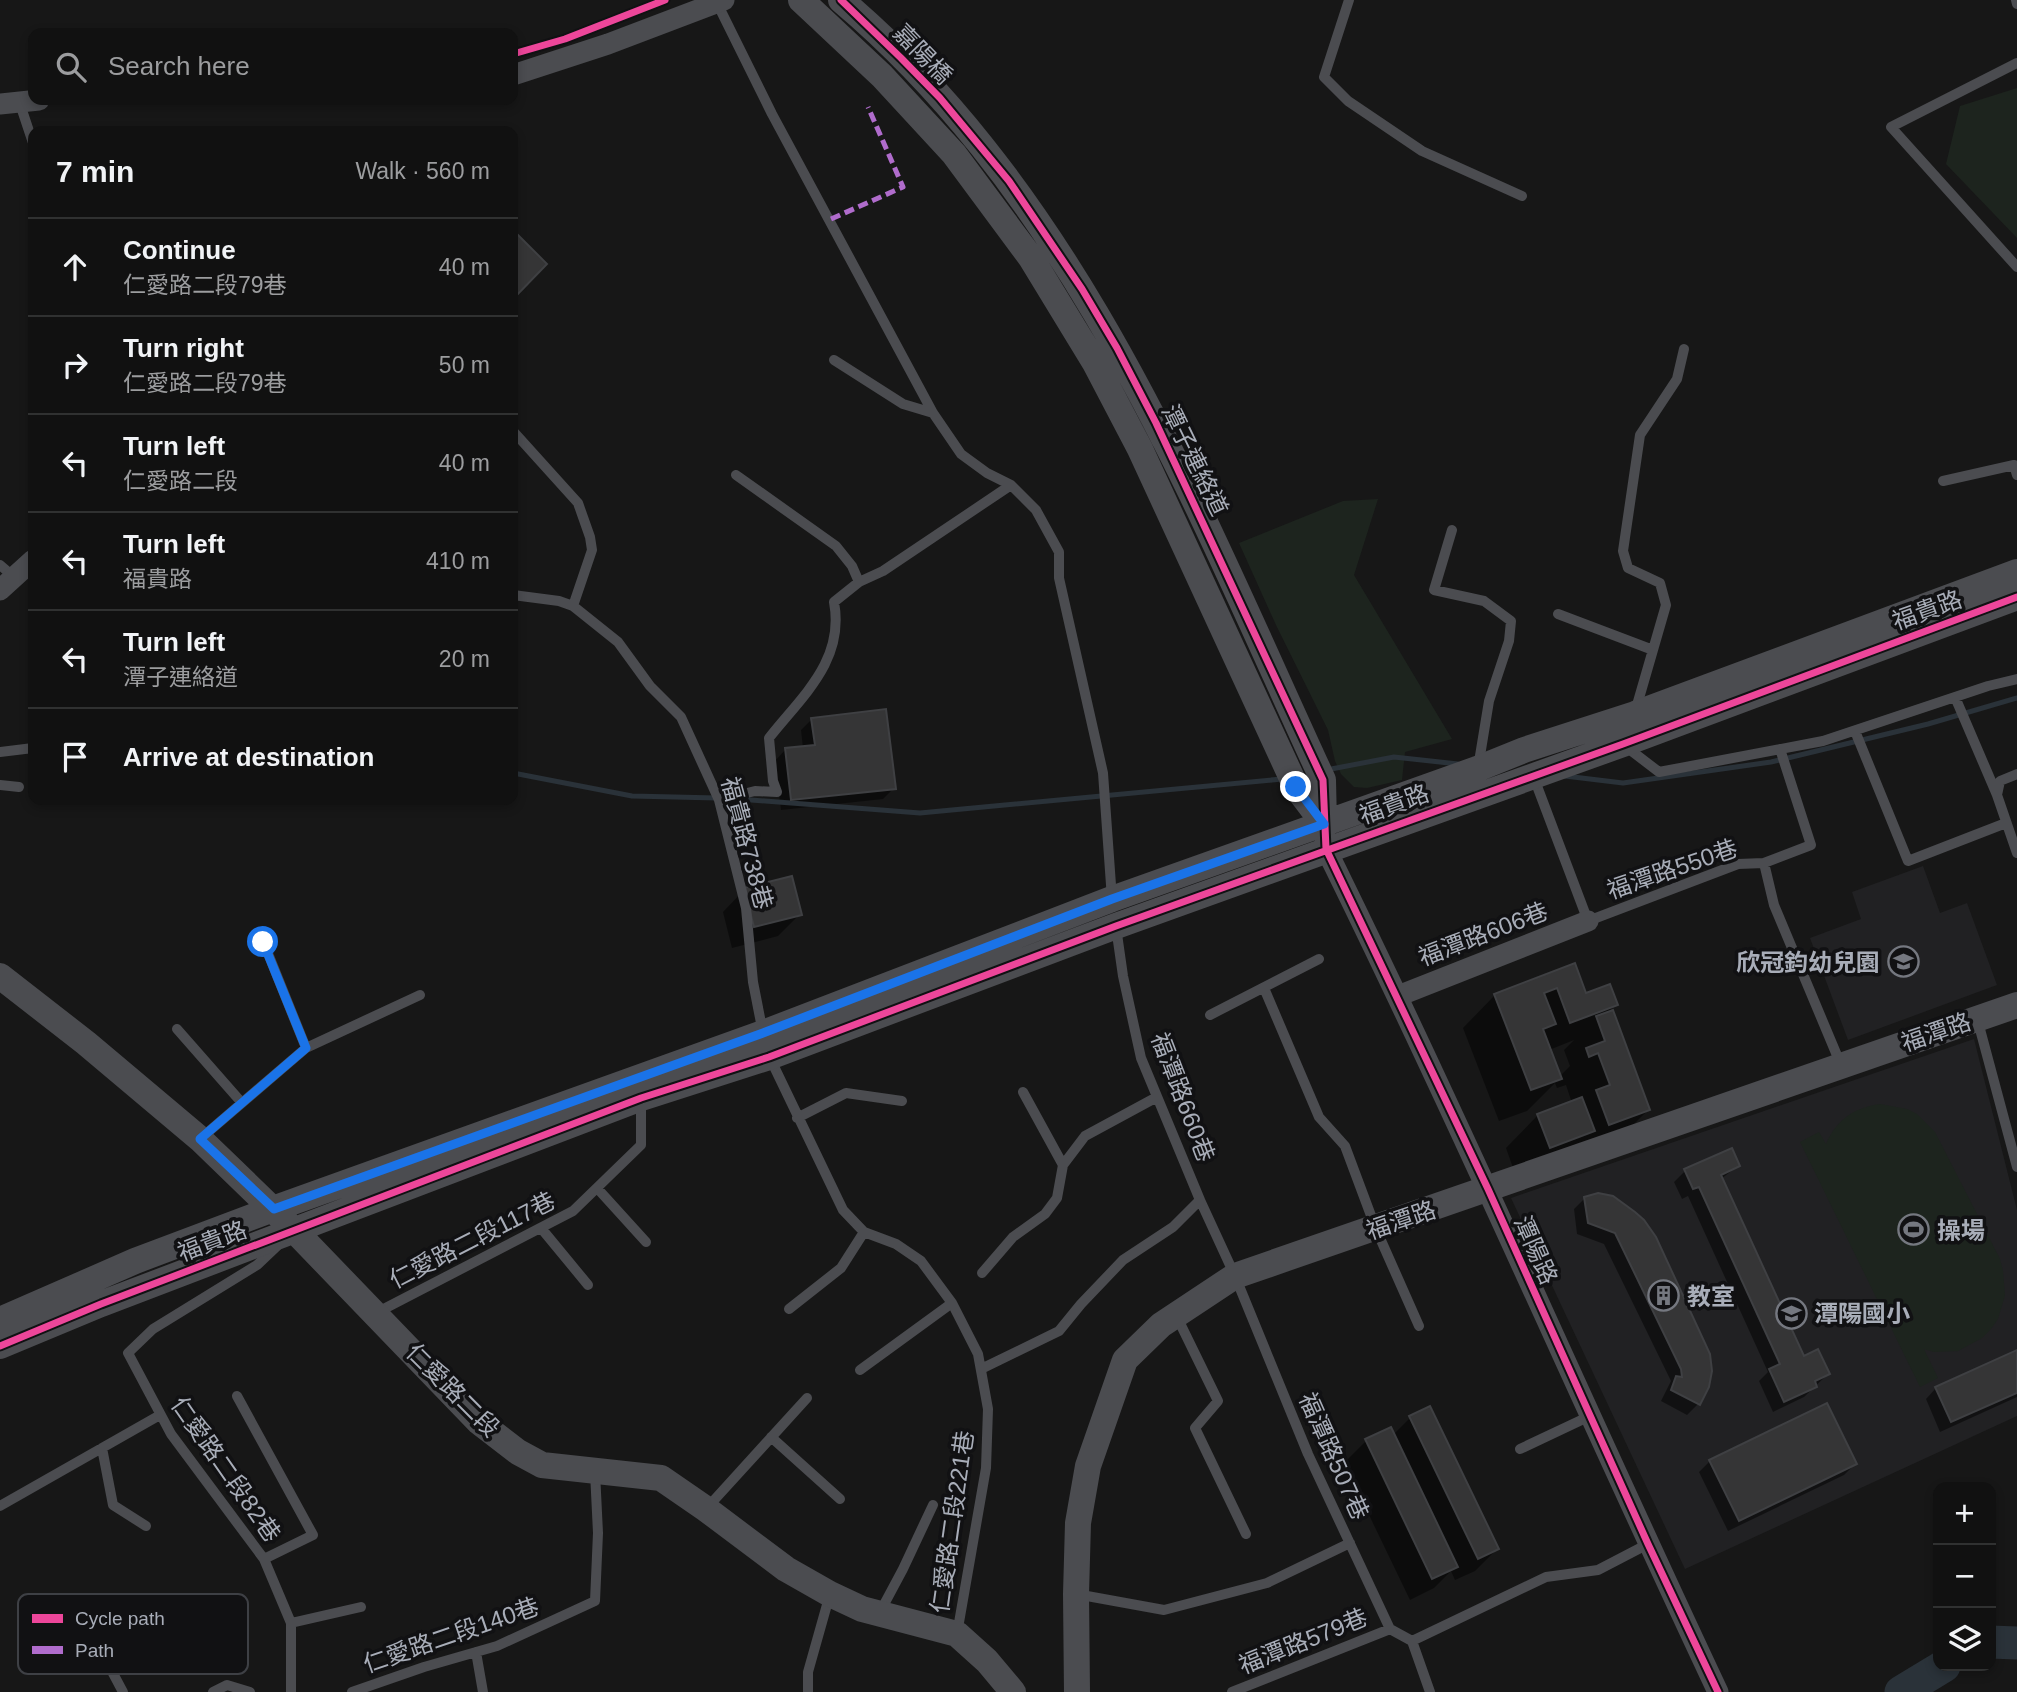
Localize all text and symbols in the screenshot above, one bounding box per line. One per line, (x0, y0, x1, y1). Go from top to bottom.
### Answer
street label: 嘉陽橋 (888, 19, 958, 89)
search box (28, 28, 518, 105)
icon: search (52, 48, 90, 86)
text: Search here (108, 51, 250, 81)
text: 7 min (56, 155, 134, 188)
text: Walk · 560 m (355, 158, 490, 184)
text: Continue (123, 235, 236, 265)
icon: ahead (56, 248, 94, 286)
text: 40 m (439, 254, 490, 280)
text: 仁愛路二段79巷 (123, 272, 287, 298)
text: Turn right (123, 333, 244, 363)
icon: right (56, 346, 94, 384)
text: 50 m (439, 352, 490, 378)
text: 仁愛路二段79巷 (123, 370, 287, 396)
street label: 潭子連絡道 (1157, 400, 1233, 520)
text: Turn left (123, 431, 225, 461)
icon: left (56, 444, 94, 482)
text: 40 m (439, 450, 490, 476)
text: 仁愛路二段 (123, 468, 238, 494)
text: Turn left (123, 529, 225, 559)
icon: left (56, 542, 94, 580)
text: 410 m (426, 548, 490, 574)
text: 福貴路 (123, 566, 192, 592)
street label: 福貴路 (1889, 585, 1965, 635)
text: Turn left (123, 627, 225, 657)
icon: left (56, 640, 94, 678)
text: 20 m (439, 646, 490, 672)
text: 潭子連絡道 (123, 664, 238, 690)
icon: arrive (56, 738, 94, 776)
text: Arrive at destination (123, 742, 374, 772)
route end (1280, 771, 1311, 802)
street label: 福貴路738巷 (716, 774, 778, 912)
street label: 福貴路 (1356, 779, 1432, 829)
street label: 福潭路550巷 (1603, 834, 1741, 904)
street label: 福潭路606巷 (1415, 897, 1551, 971)
route start (247, 926, 278, 957)
school or university icon: 欣冠鈞幼兒園 (1886, 945, 1920, 979)
place label: 欣冠鈞幼兒園 (1736, 949, 1880, 976)
street label: 福潭路 (1898, 1008, 1974, 1056)
street label: 福潭路660巷 (1146, 1029, 1220, 1165)
street label: 仁愛路二段117巷 (385, 1187, 559, 1293)
street label: 福潭路 (1363, 1196, 1439, 1244)
street label: 潭陽路 (1509, 1212, 1563, 1288)
sports icon: 操場 (1897, 1213, 1931, 1247)
street label: 福貴路 (174, 1215, 250, 1267)
place label: 操場 (1937, 1217, 1985, 1244)
building icon: 教室 (1647, 1279, 1681, 1313)
place label: 教室 (1687, 1283, 1735, 1310)
school or university icon: 潭陽國小 (1774, 1296, 1808, 1330)
place label: 潭陽國小 (1814, 1300, 1910, 1327)
street label: 仁愛路二段 (401, 1338, 505, 1442)
street label: 福潭路507巷 (1294, 1388, 1374, 1524)
street label: 仁愛路二段82巷 (166, 1391, 286, 1547)
street label: 仁愛路二段221巷 (926, 1429, 978, 1615)
map controls (1933, 1482, 1996, 1671)
button: + (1933, 1482, 1996, 1545)
button: − (1933, 1545, 1996, 1608)
street label: 仁愛路二段140巷 (360, 1592, 542, 1678)
legend (18, 1594, 248, 1674)
street label: 福潭路579巷 (1235, 1603, 1371, 1679)
text: Cycle path (75, 1608, 165, 1629)
button: layers (1933, 1608, 1996, 1671)
text: Path (75, 1640, 114, 1661)

